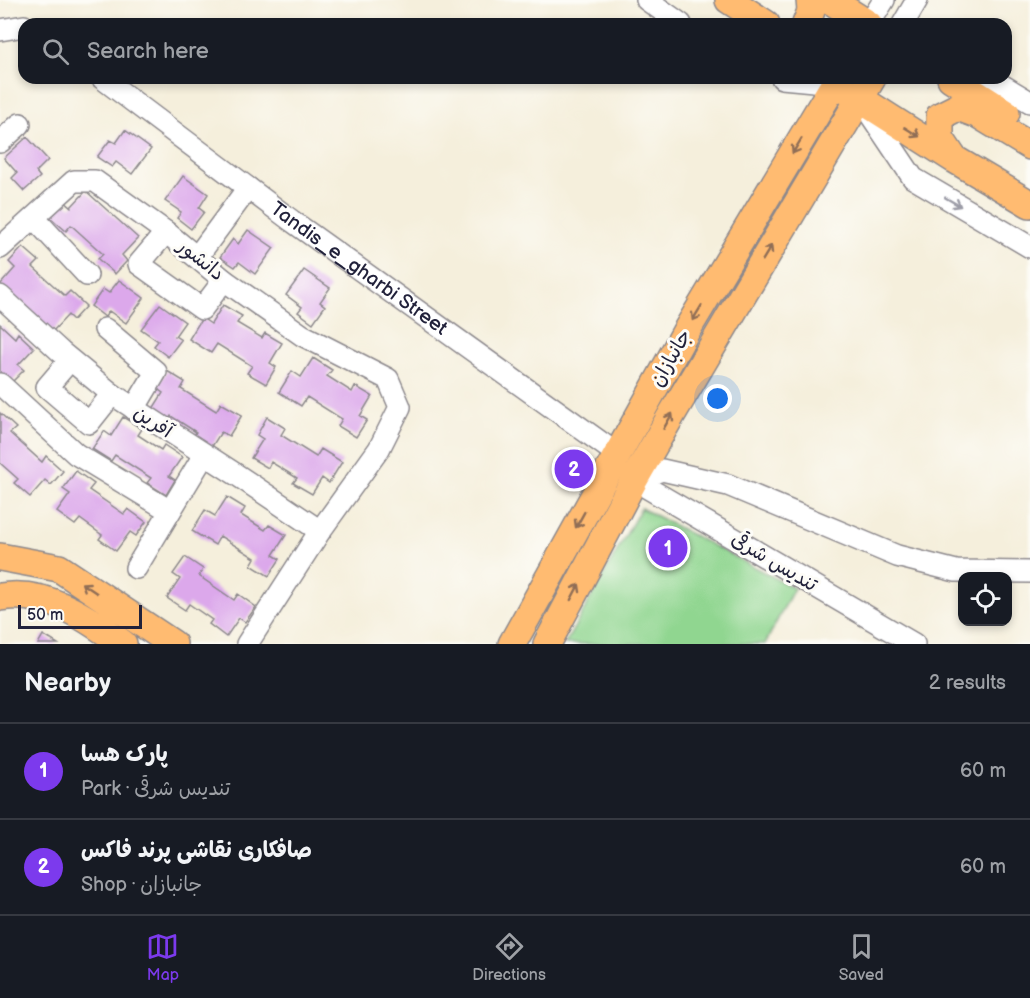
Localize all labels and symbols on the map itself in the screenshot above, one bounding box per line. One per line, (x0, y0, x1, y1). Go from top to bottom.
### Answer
one-way arrow (903, 127, 920, 139)
one-way arrow (791, 137, 803, 154)
street label: Tandis_e_gharbi Street (266, 197, 452, 340)
one-way arrow (944, 197, 961, 209)
street label: دانشور (171, 233, 229, 287)
one-way arrow (762, 245, 774, 262)
one-way arrow (690, 304, 702, 321)
street label: جانبازان (645, 325, 697, 391)
your location (703, 384, 732, 413)
street label: آفرین (129, 401, 178, 444)
one-way arrow (662, 413, 674, 430)
pin: 2 (554, 446, 594, 492)
one-way arrow (574, 511, 586, 528)
street label: تندیس شرقی (727, 525, 823, 597)
pin: 1 (648, 526, 688, 570)
one-way arrow (82, 582, 98, 594)
one-way arrow (570, 584, 581, 602)
scale bar (18, 602, 142, 630)

